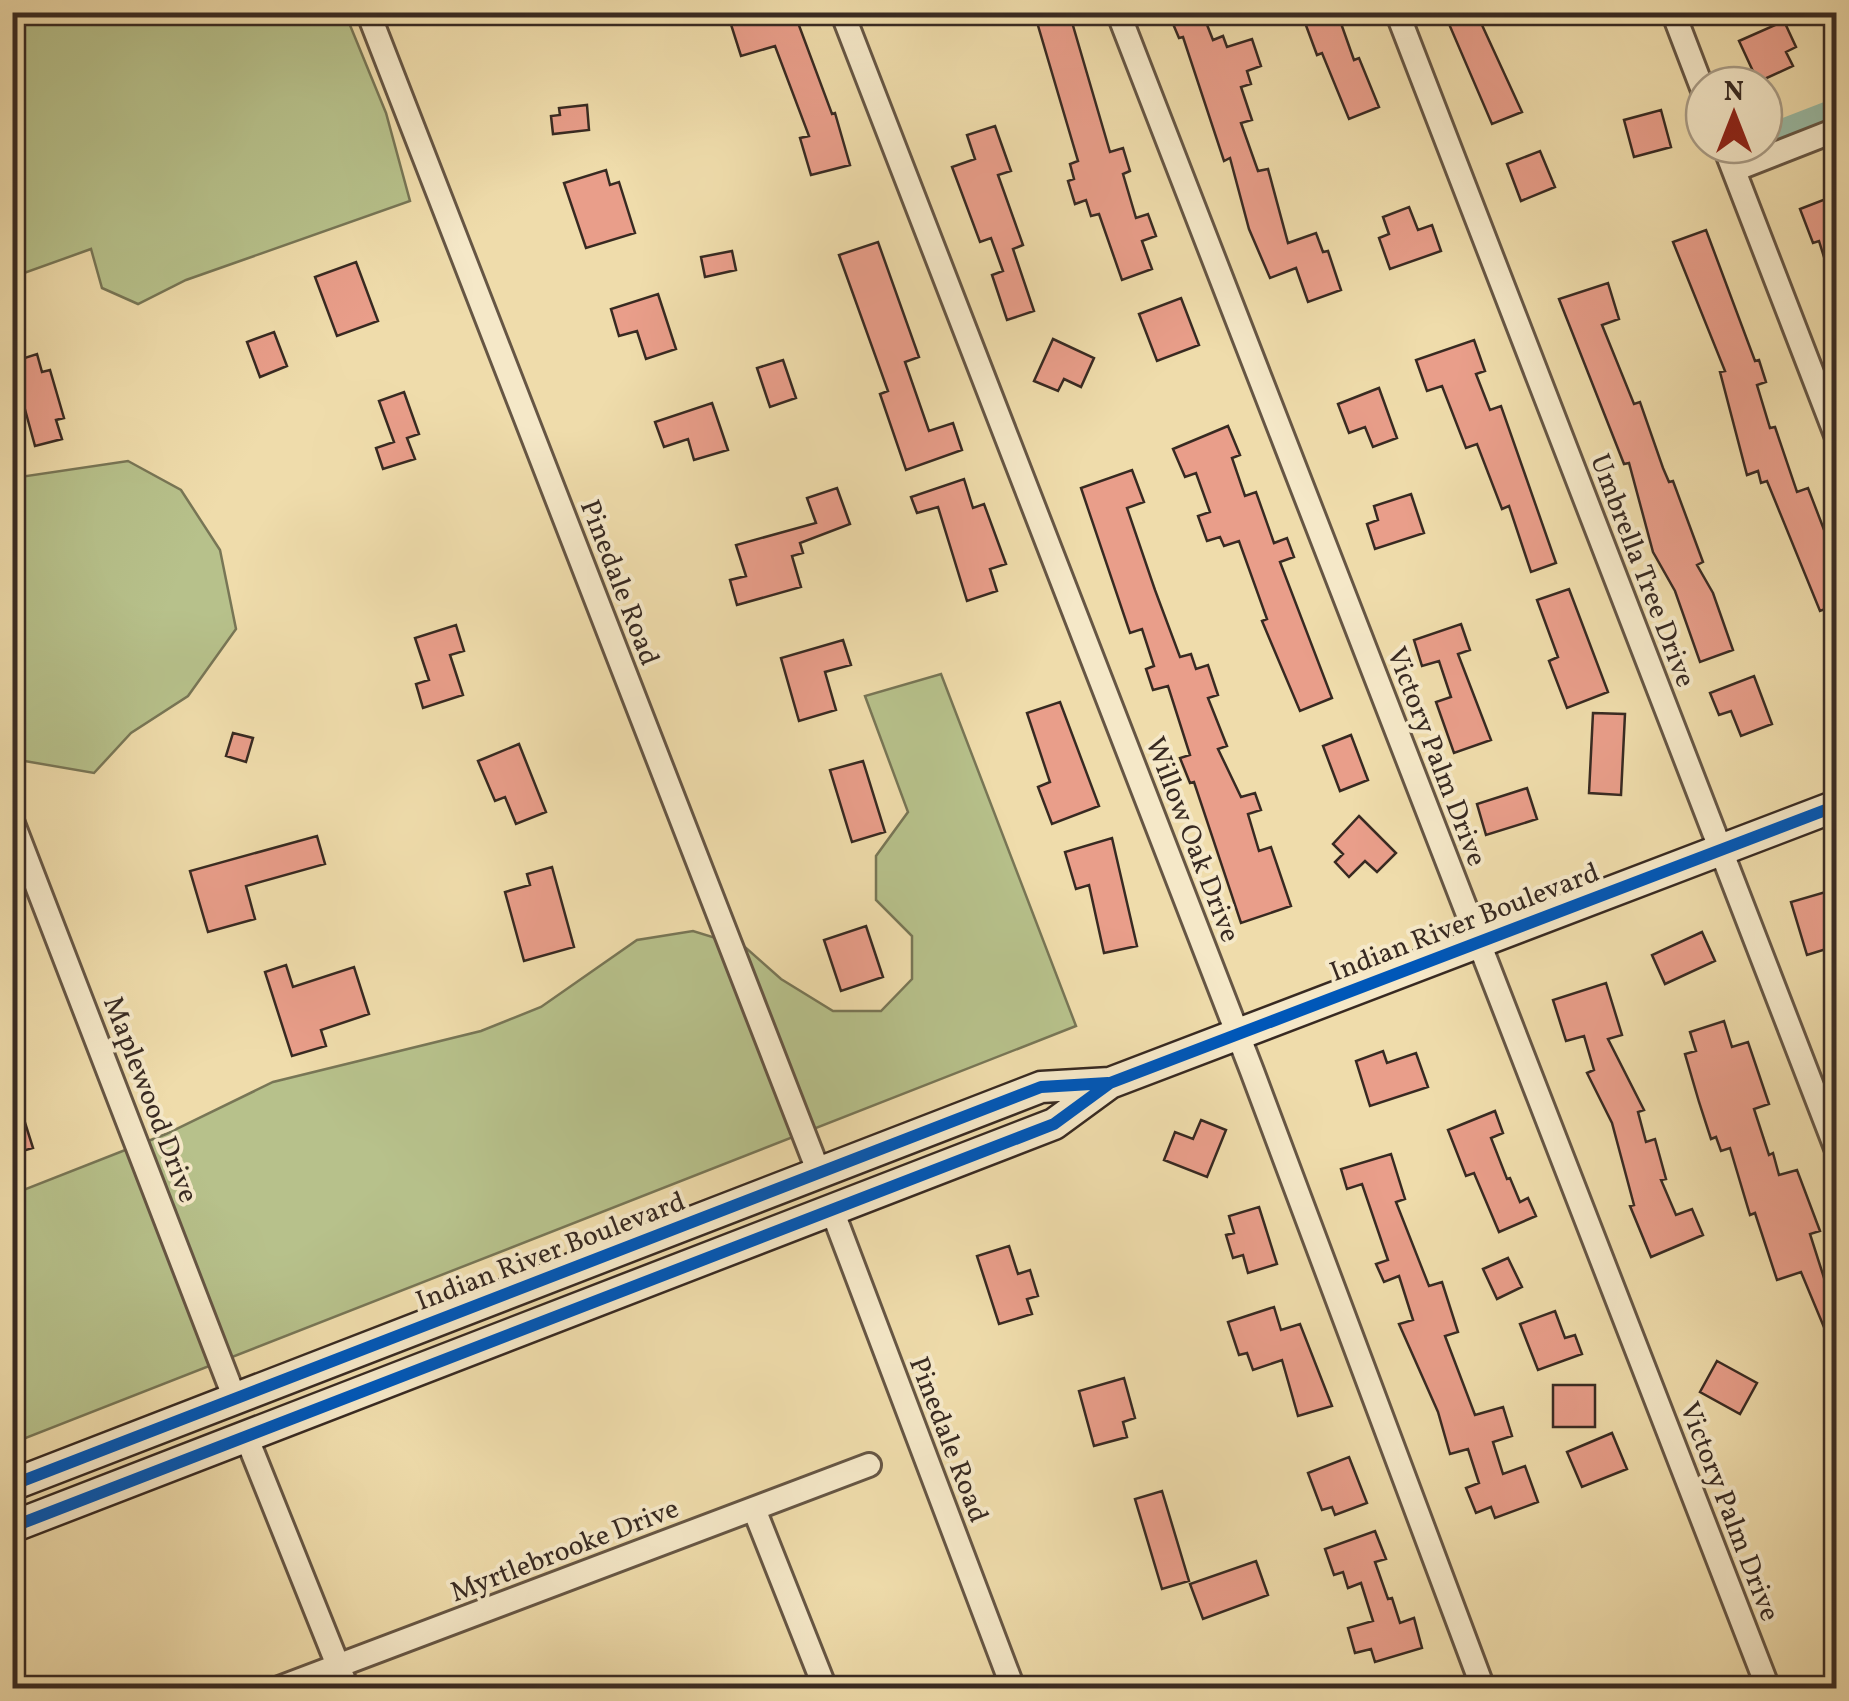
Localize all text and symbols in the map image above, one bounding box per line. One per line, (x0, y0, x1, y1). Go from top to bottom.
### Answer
north arrow (1684, 65, 1784, 165)
text: N (1724, 73, 1744, 112)
street label: Umbrella Tree Drive (1579, 449, 1704, 693)
street label: Pinedale Road (569, 494, 668, 672)
street label: Victory Palm Drive (1376, 642, 1495, 872)
street label: Willow Oak Drive (1135, 732, 1249, 948)
street label: Indian River Boulevard (1325, 854, 1605, 993)
street label: Maplewood Drive (92, 991, 207, 1209)
street label: Indian River Boulevard (411, 1183, 691, 1322)
street label: Pinedale Road (898, 1351, 997, 1529)
street label: Victory Palm Drive (1669, 1397, 1788, 1627)
street label: Myrtlebrooke Drive (445, 1490, 685, 1613)

